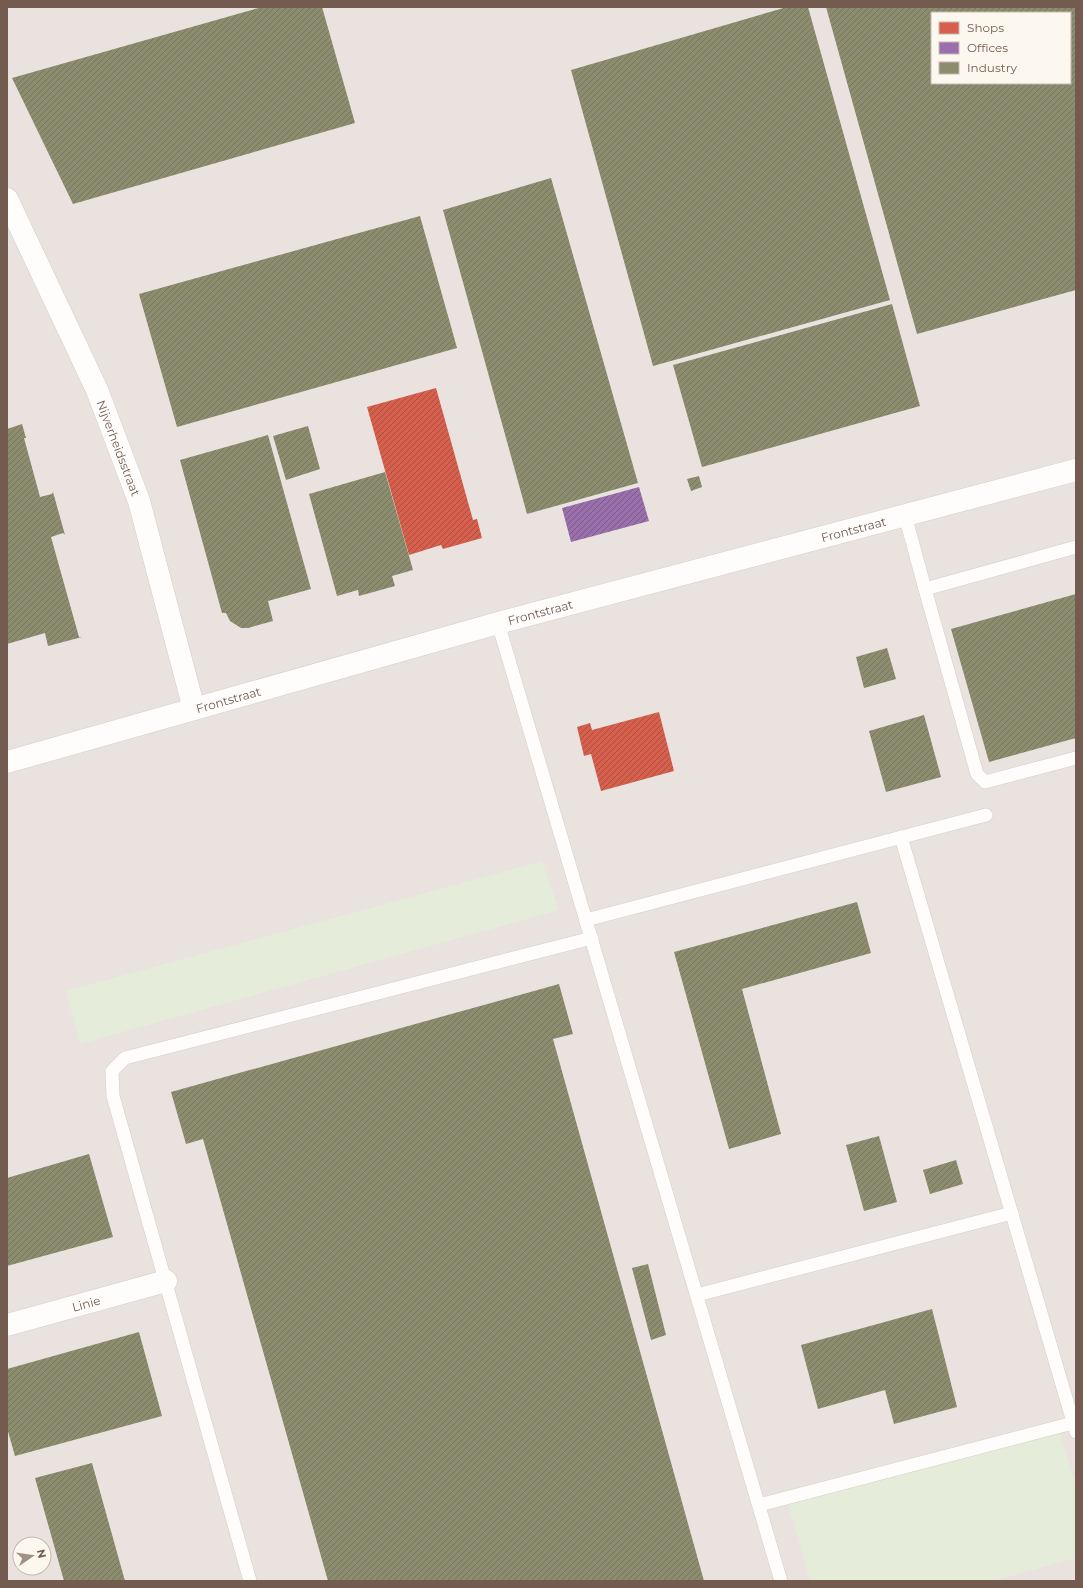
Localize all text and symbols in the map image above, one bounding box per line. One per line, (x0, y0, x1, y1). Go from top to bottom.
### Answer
legend (931, 12, 1071, 84)
text: Shops (967, 20, 1004, 35)
text: Offices (967, 40, 1008, 55)
text: Industry (967, 60, 1017, 75)
street label: Nijverheidsstraat (94, 398, 144, 498)
street label: Frontstraat (819, 513, 888, 545)
street label: Frontstraat (506, 596, 575, 628)
street label: Frontstraat (194, 683, 263, 716)
street label: Linie (70, 1292, 102, 1314)
north arrow (12, 1536, 52, 1576)
text: N (34, 1548, 50, 1560)

